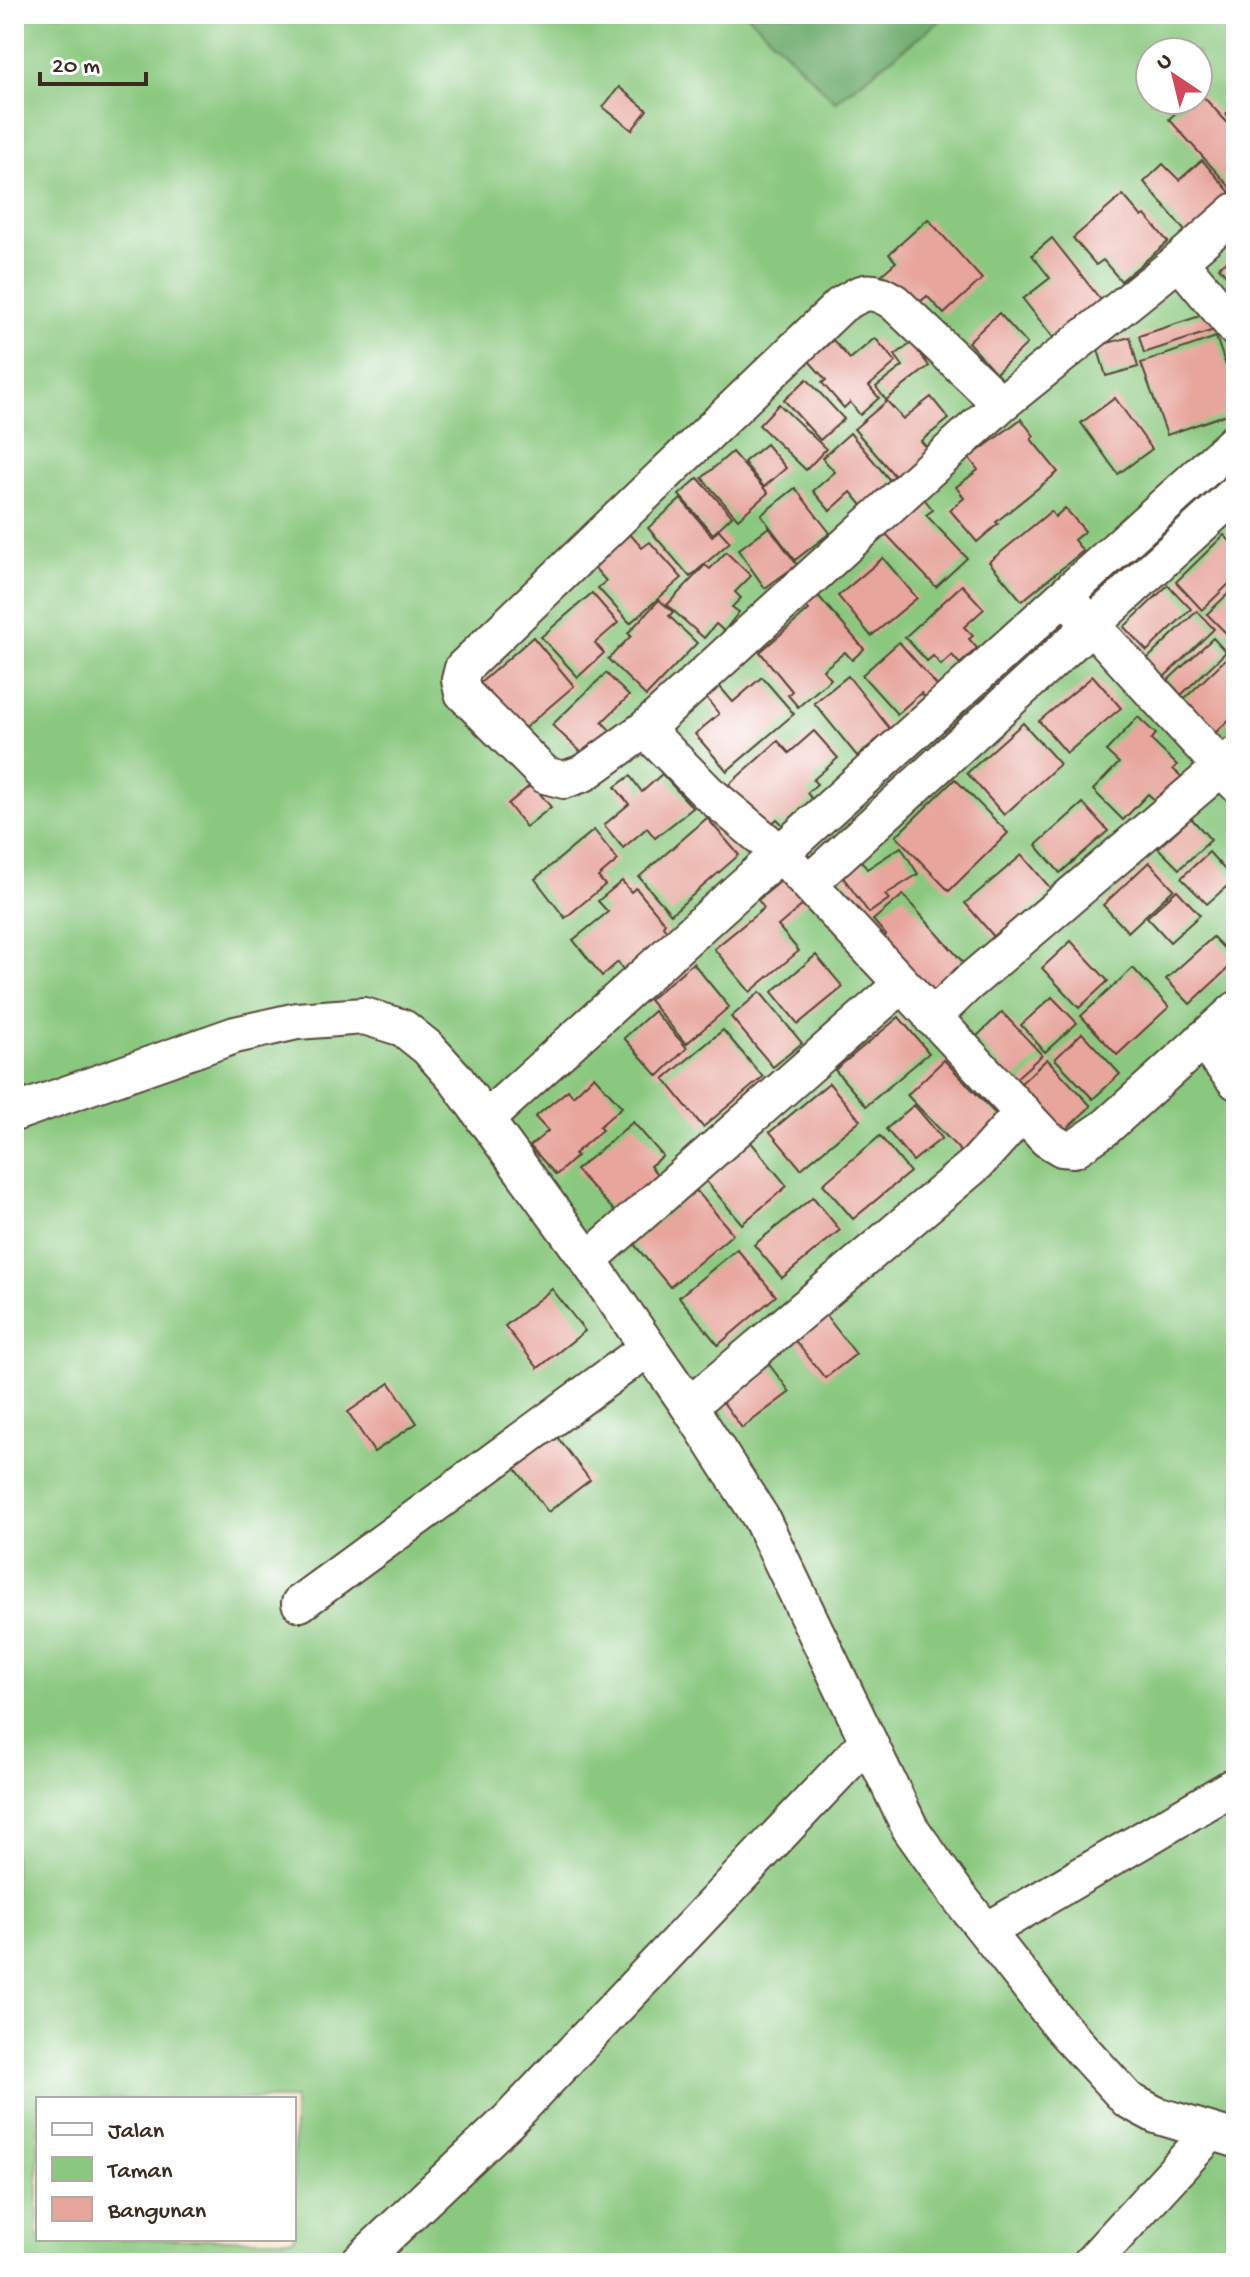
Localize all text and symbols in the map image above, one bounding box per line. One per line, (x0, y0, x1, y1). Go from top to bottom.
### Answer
scale bar (40, 36, 146, 86)
north arrow (1134, 36, 1214, 116)
text: U (1152, 48, 1178, 77)
text: 20 m (52, 53, 100, 82)
legend (36, 2097, 296, 2241)
text: Jalan (108, 2118, 165, 2147)
text: Taman (106, 2158, 173, 2187)
text: Bangunan (107, 2198, 207, 2227)

